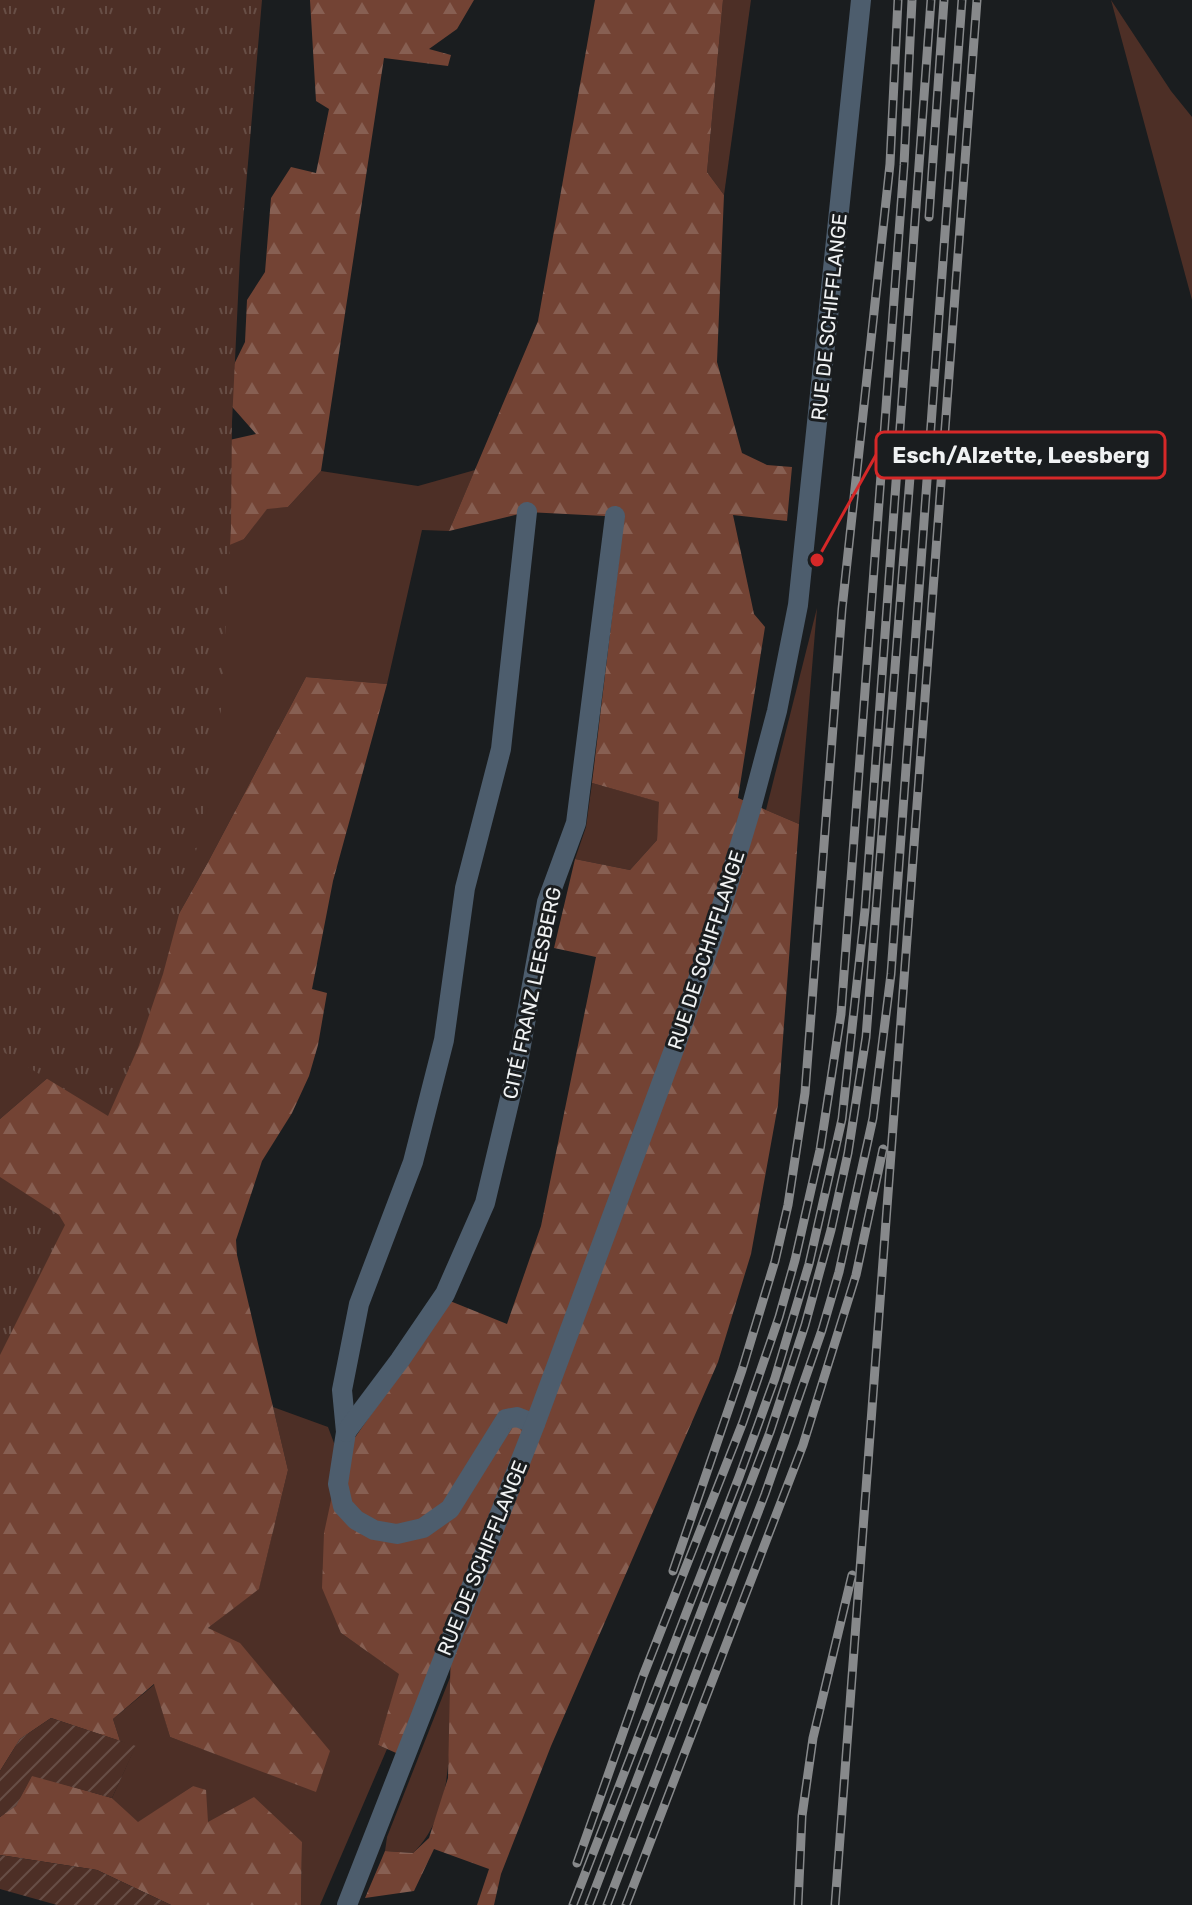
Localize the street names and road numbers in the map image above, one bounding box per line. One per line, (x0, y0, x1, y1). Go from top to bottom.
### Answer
street label: RUE DE SCHIFFLANGE (806, 212, 852, 422)
street label: RUE DE SCHIFFLANGE (662, 847, 750, 1053)
street label: CITÉ FRANZ LEESBERG (498, 885, 566, 1101)
street label: RUE DE SCHIFFLANGE (432, 1457, 532, 1659)

